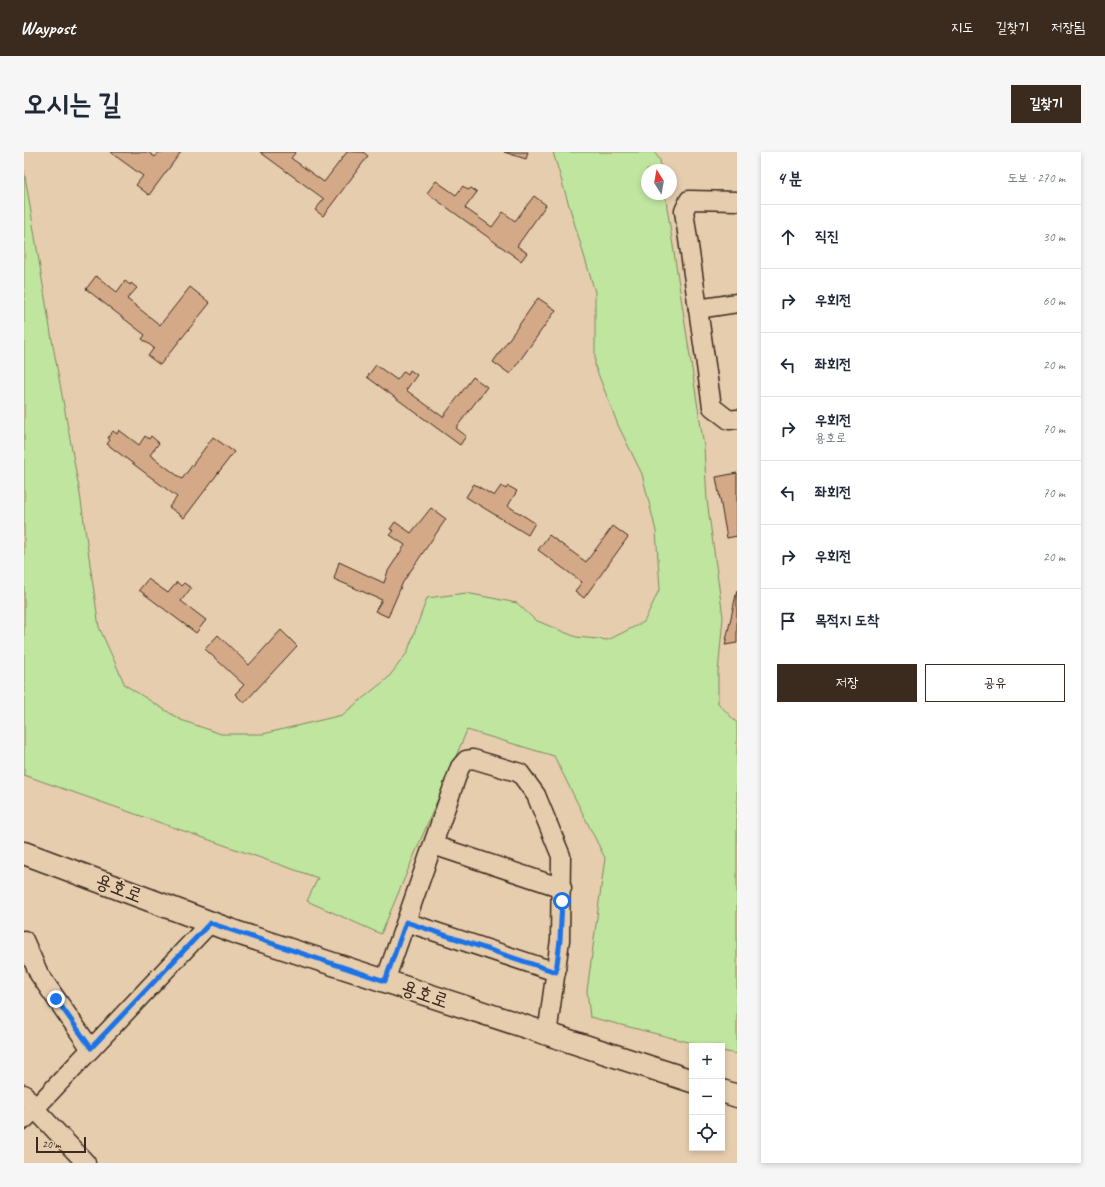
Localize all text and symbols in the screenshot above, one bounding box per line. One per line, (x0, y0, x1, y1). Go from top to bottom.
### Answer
text: Waypost (20, 16, 75, 40)
text: 지도 (951, 19, 973, 36)
text: 길찾기 (995, 19, 1029, 36)
text: 저장됨 (1051, 19, 1085, 36)
button: 길찾기 (1011, 85, 1081, 123)
text: 오시는 길 (24, 86, 121, 121)
north arrow (641, 164, 677, 200)
text: 4 분 (777, 168, 802, 189)
text: 도보 · 270 m (1007, 170, 1065, 186)
icon: ahead (777, 226, 799, 248)
text: 직진 (815, 227, 839, 246)
text: 30 m (1043, 229, 1065, 245)
icon: right (777, 290, 799, 312)
text: 우회전 (815, 291, 851, 310)
text: 60 m (1043, 293, 1065, 309)
icon: left (777, 354, 799, 376)
text: 좌회전 (815, 355, 851, 374)
text: 20 m (1043, 357, 1065, 373)
text: 우회전 (815, 411, 851, 430)
icon: right (777, 418, 799, 440)
text: 70 m (1043, 421, 1065, 437)
text: 용호로 (815, 430, 846, 446)
icon: left (777, 482, 799, 504)
text: 좌회전 (815, 483, 851, 502)
text: 70 m (1043, 485, 1065, 501)
icon: right (777, 546, 799, 568)
text: 우회전 (815, 547, 851, 566)
text: 20 m (1043, 549, 1065, 565)
icon: arrive (777, 610, 799, 632)
text: 목적지 도착 (815, 611, 879, 630)
button: 저장 (777, 664, 917, 702)
button: 공유 (925, 664, 1065, 702)
street label: 용호로 (92, 868, 146, 908)
route start (553, 892, 571, 910)
street label: 용호로 (398, 974, 452, 1014)
route end (47, 990, 65, 1008)
map controls (689, 1043, 725, 1151)
button: + (689, 1043, 725, 1079)
button: − (689, 1079, 725, 1115)
button: locate (689, 1115, 725, 1151)
scale bar (36, 1135, 86, 1154)
text: 20 m (42, 1137, 61, 1151)

